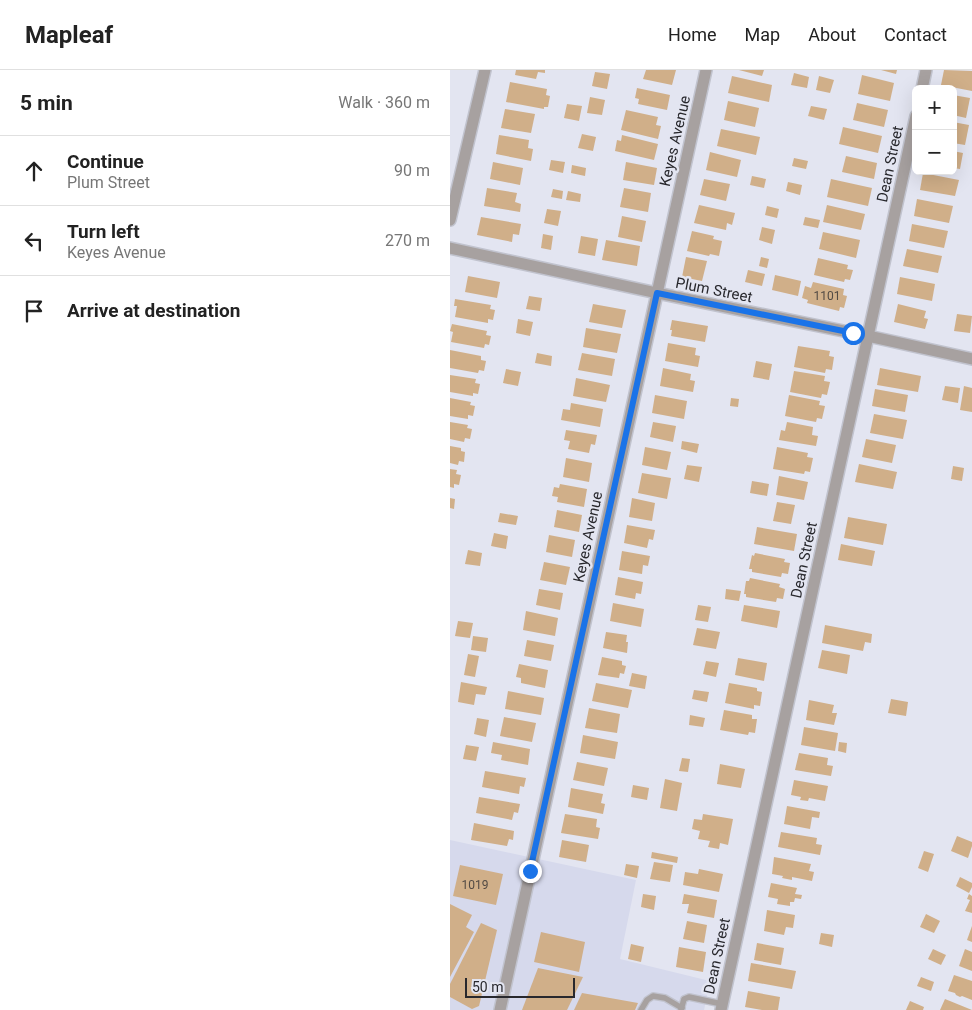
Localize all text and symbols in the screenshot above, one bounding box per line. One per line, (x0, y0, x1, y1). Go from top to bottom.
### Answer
text: Mapleaf (25, 21, 113, 49)
text: Home (668, 24, 717, 45)
text: Map (745, 24, 780, 45)
text: About (808, 24, 856, 45)
text: Contact (884, 24, 947, 45)
map controls (912, 85, 957, 175)
button: + (912, 85, 957, 130)
text: 5 min (20, 91, 73, 115)
text: Walk · 360 m (338, 93, 430, 112)
street label: Keyes Avenue (656, 94, 694, 188)
street label: Dean Street (873, 124, 907, 204)
button: − (912, 130, 957, 175)
text: Continue (67, 150, 144, 173)
icon: ahead (20, 157, 48, 185)
text: 90 m (394, 161, 430, 180)
text: Plum Street (67, 173, 150, 192)
text: Turn left (67, 220, 140, 243)
icon: left (20, 227, 48, 255)
text: 270 m (385, 231, 430, 250)
text: Keyes Avenue (67, 243, 166, 262)
street label: Plum Street (674, 274, 754, 306)
house number: 1101 (814, 289, 840, 303)
icon: arrive (20, 297, 48, 325)
text: Arrive at destination (67, 299, 240, 322)
route start (842, 322, 865, 345)
street label: Keyes Avenue (570, 490, 606, 584)
street label: Dean Street (787, 520, 821, 600)
route end (519, 860, 542, 883)
house number: 1019 (462, 878, 488, 892)
street label: Dean Street (700, 916, 734, 996)
scale bar (465, 975, 575, 998)
text: 50 m (472, 979, 504, 995)

